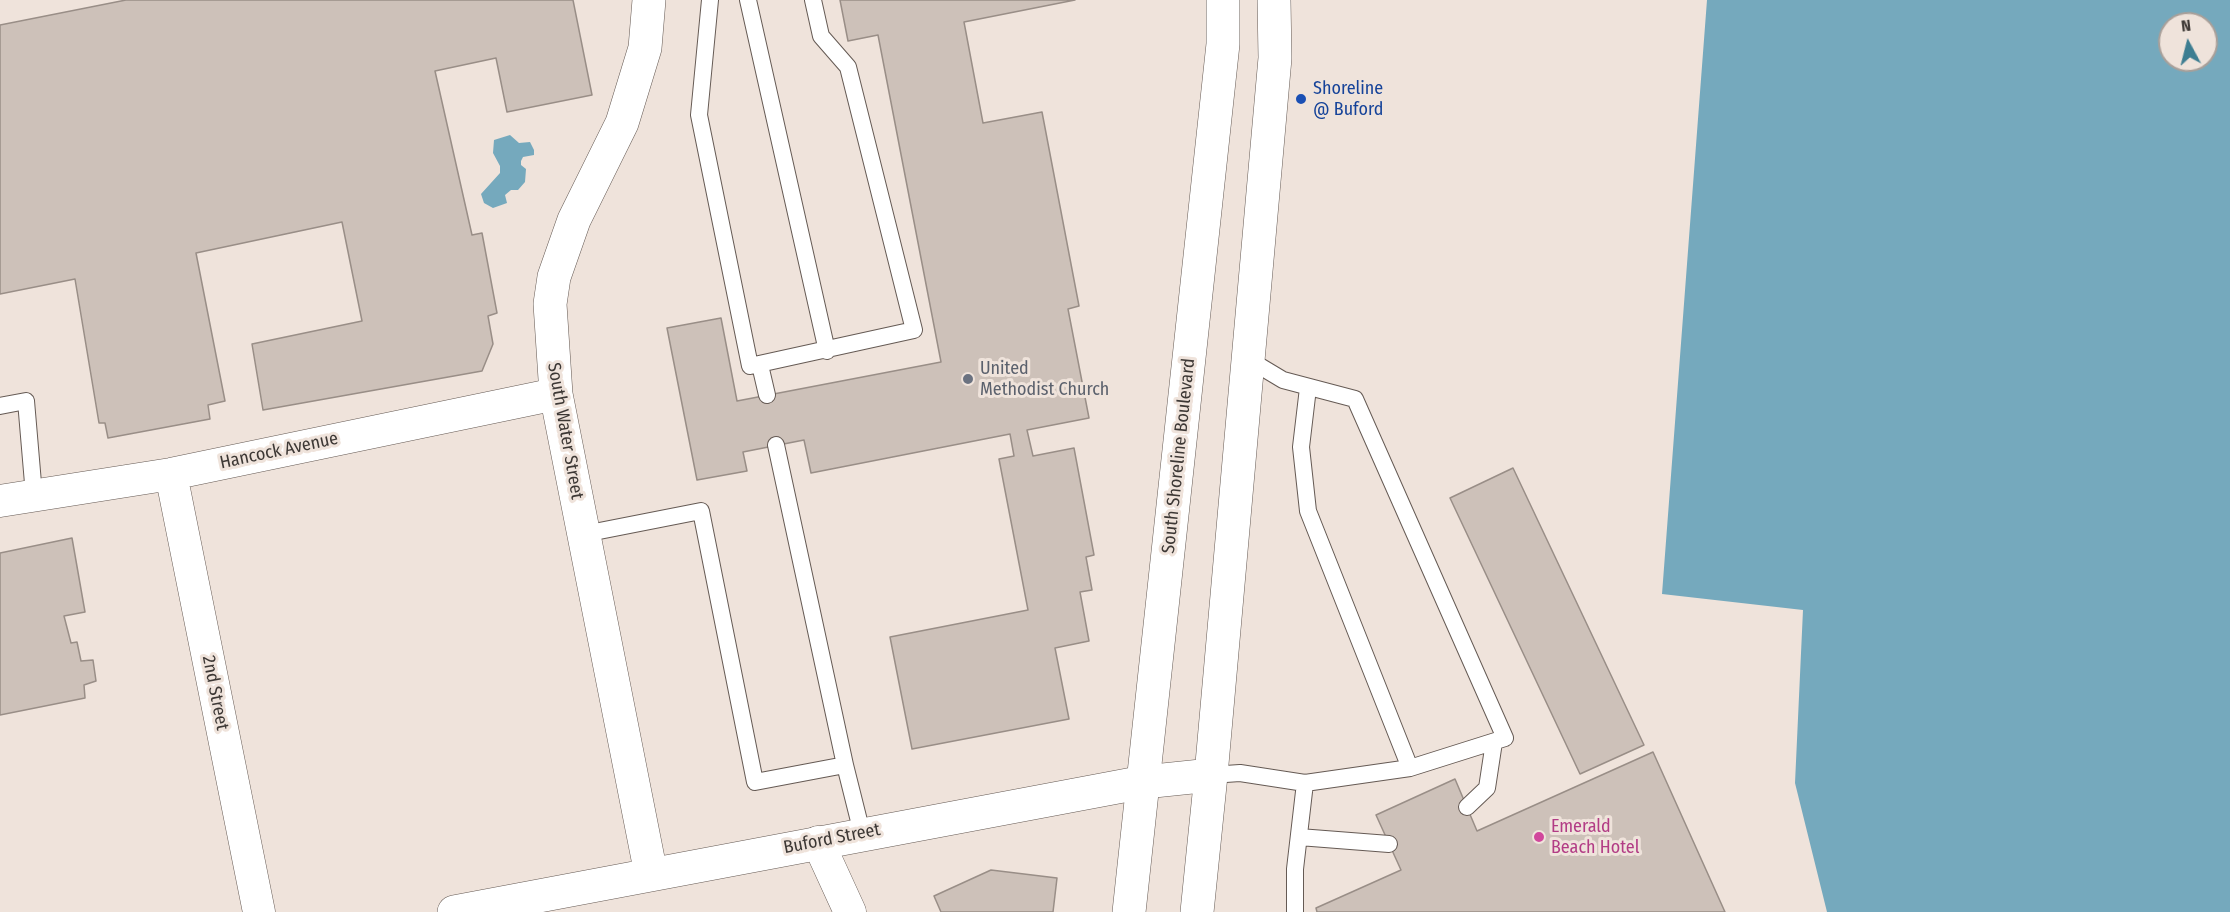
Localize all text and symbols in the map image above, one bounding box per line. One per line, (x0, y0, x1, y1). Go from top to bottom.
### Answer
north arrow (2158, 12, 2218, 72)
text: N (2180, 16, 2192, 36)
place label: Shoreline @ Buford (1313, 78, 1383, 121)
marker: Shoreline @ Buford (1294, 92, 1308, 106)
street label: South Shoreline Boulevard (1158, 357, 1200, 555)
place label: United Methodist Church (980, 358, 1109, 400)
street label: South Water Street (542, 361, 588, 501)
marker: United Methodist Church (961, 372, 975, 386)
street label: Hancock Avenue (218, 428, 340, 474)
street label: 2nd Street (197, 654, 233, 732)
place label: Emerald Beach Hotel (1551, 816, 1639, 858)
street label: Buford Street (782, 819, 882, 859)
marker: Emerald Beach Hotel (1532, 830, 1546, 844)

